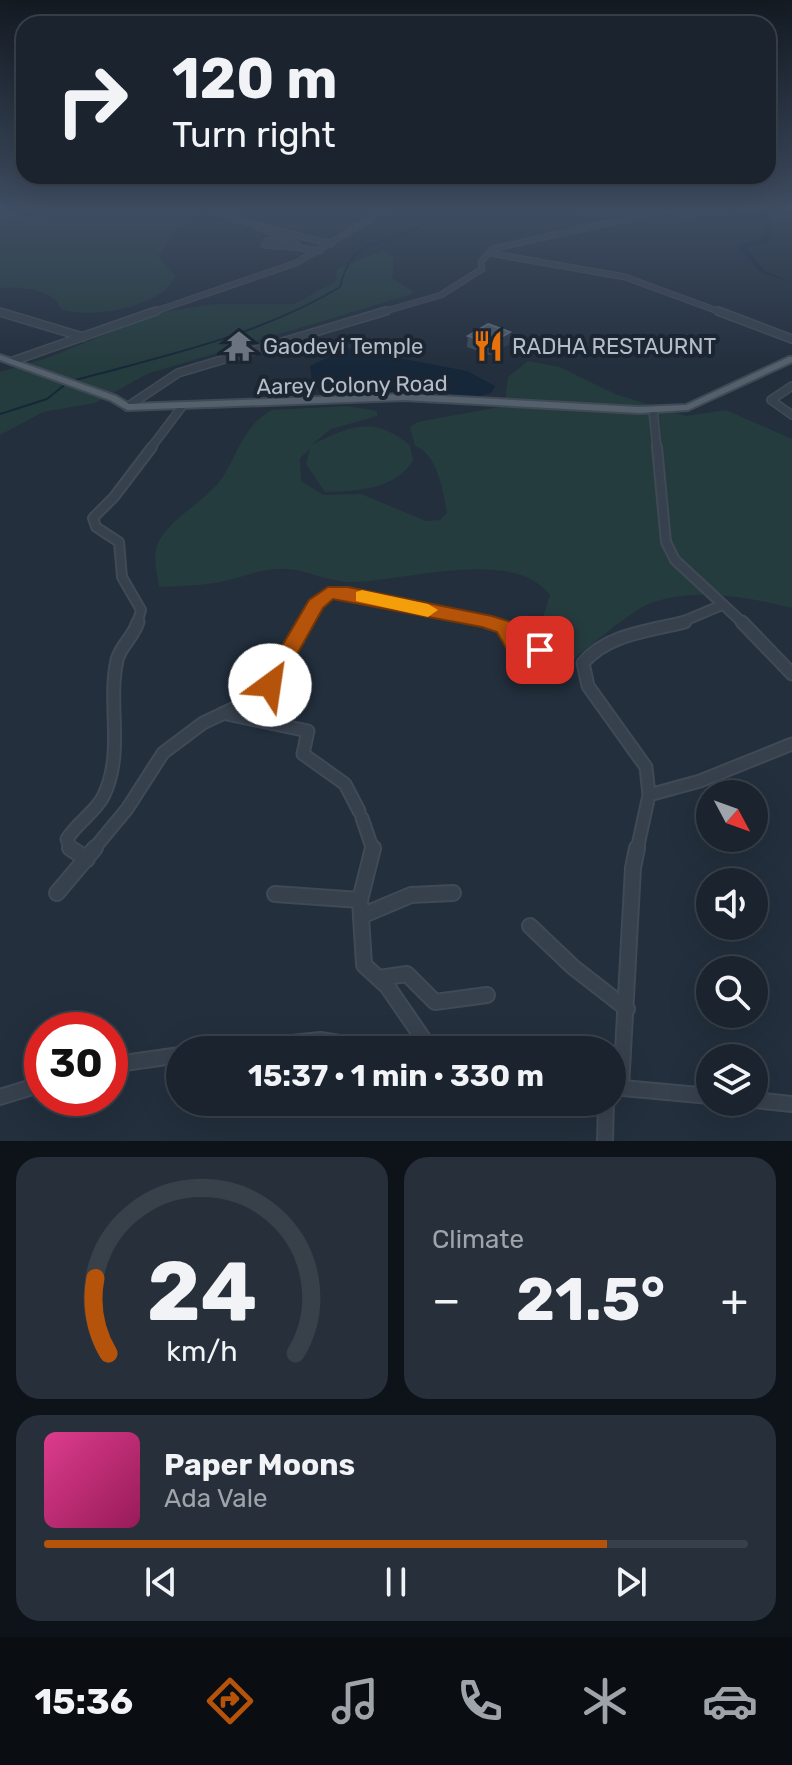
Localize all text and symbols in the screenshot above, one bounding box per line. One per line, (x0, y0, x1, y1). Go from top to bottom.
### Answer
text: 120 m (172, 46, 338, 112)
icon: right (40, 48, 144, 152)
text: Turn right (172, 113, 336, 156)
temple icon: Gaodevi Temple (222, 329, 256, 363)
restaurant icon: RADHA RESTAURNT (471, 329, 505, 363)
place label: Gaodevi Temple (263, 333, 423, 360)
place label: RADHA RESTAURNT (512, 333, 717, 360)
street label: Aarey Colony Road (256, 370, 448, 400)
pin (506, 616, 574, 684)
icon: arrive (518, 628, 562, 672)
position arrow (228, 643, 312, 727)
north arrow (696, 780, 768, 852)
map controls (696, 780, 768, 1116)
button: sound (696, 868, 768, 940)
button: search (696, 956, 768, 1028)
speed limit sign: 30 (24, 1012, 128, 1116)
button: layers (696, 1044, 768, 1116)
text: 15:37 · 1 min · 330 m (248, 1058, 544, 1094)
text: Climate (432, 1224, 524, 1255)
text: 24 (147, 1242, 257, 1341)
text: 21.5° (516, 1264, 665, 1335)
text: − (432, 1274, 461, 1326)
text: + (721, 1274, 748, 1326)
text: km/h (166, 1334, 238, 1368)
text: Paper Moons (164, 1447, 355, 1483)
text: Ada Vale (164, 1483, 268, 1514)
icon: previous (139, 1560, 183, 1604)
icon: pause (374, 1560, 418, 1604)
icon: next (609, 1560, 653, 1604)
icon: directions (202, 1673, 258, 1729)
icon: music (327, 1673, 383, 1729)
icon: phone (452, 1673, 508, 1729)
icon: climate (577, 1673, 633, 1729)
icon: car (702, 1673, 758, 1729)
text: 15:36 (34, 1680, 133, 1723)

